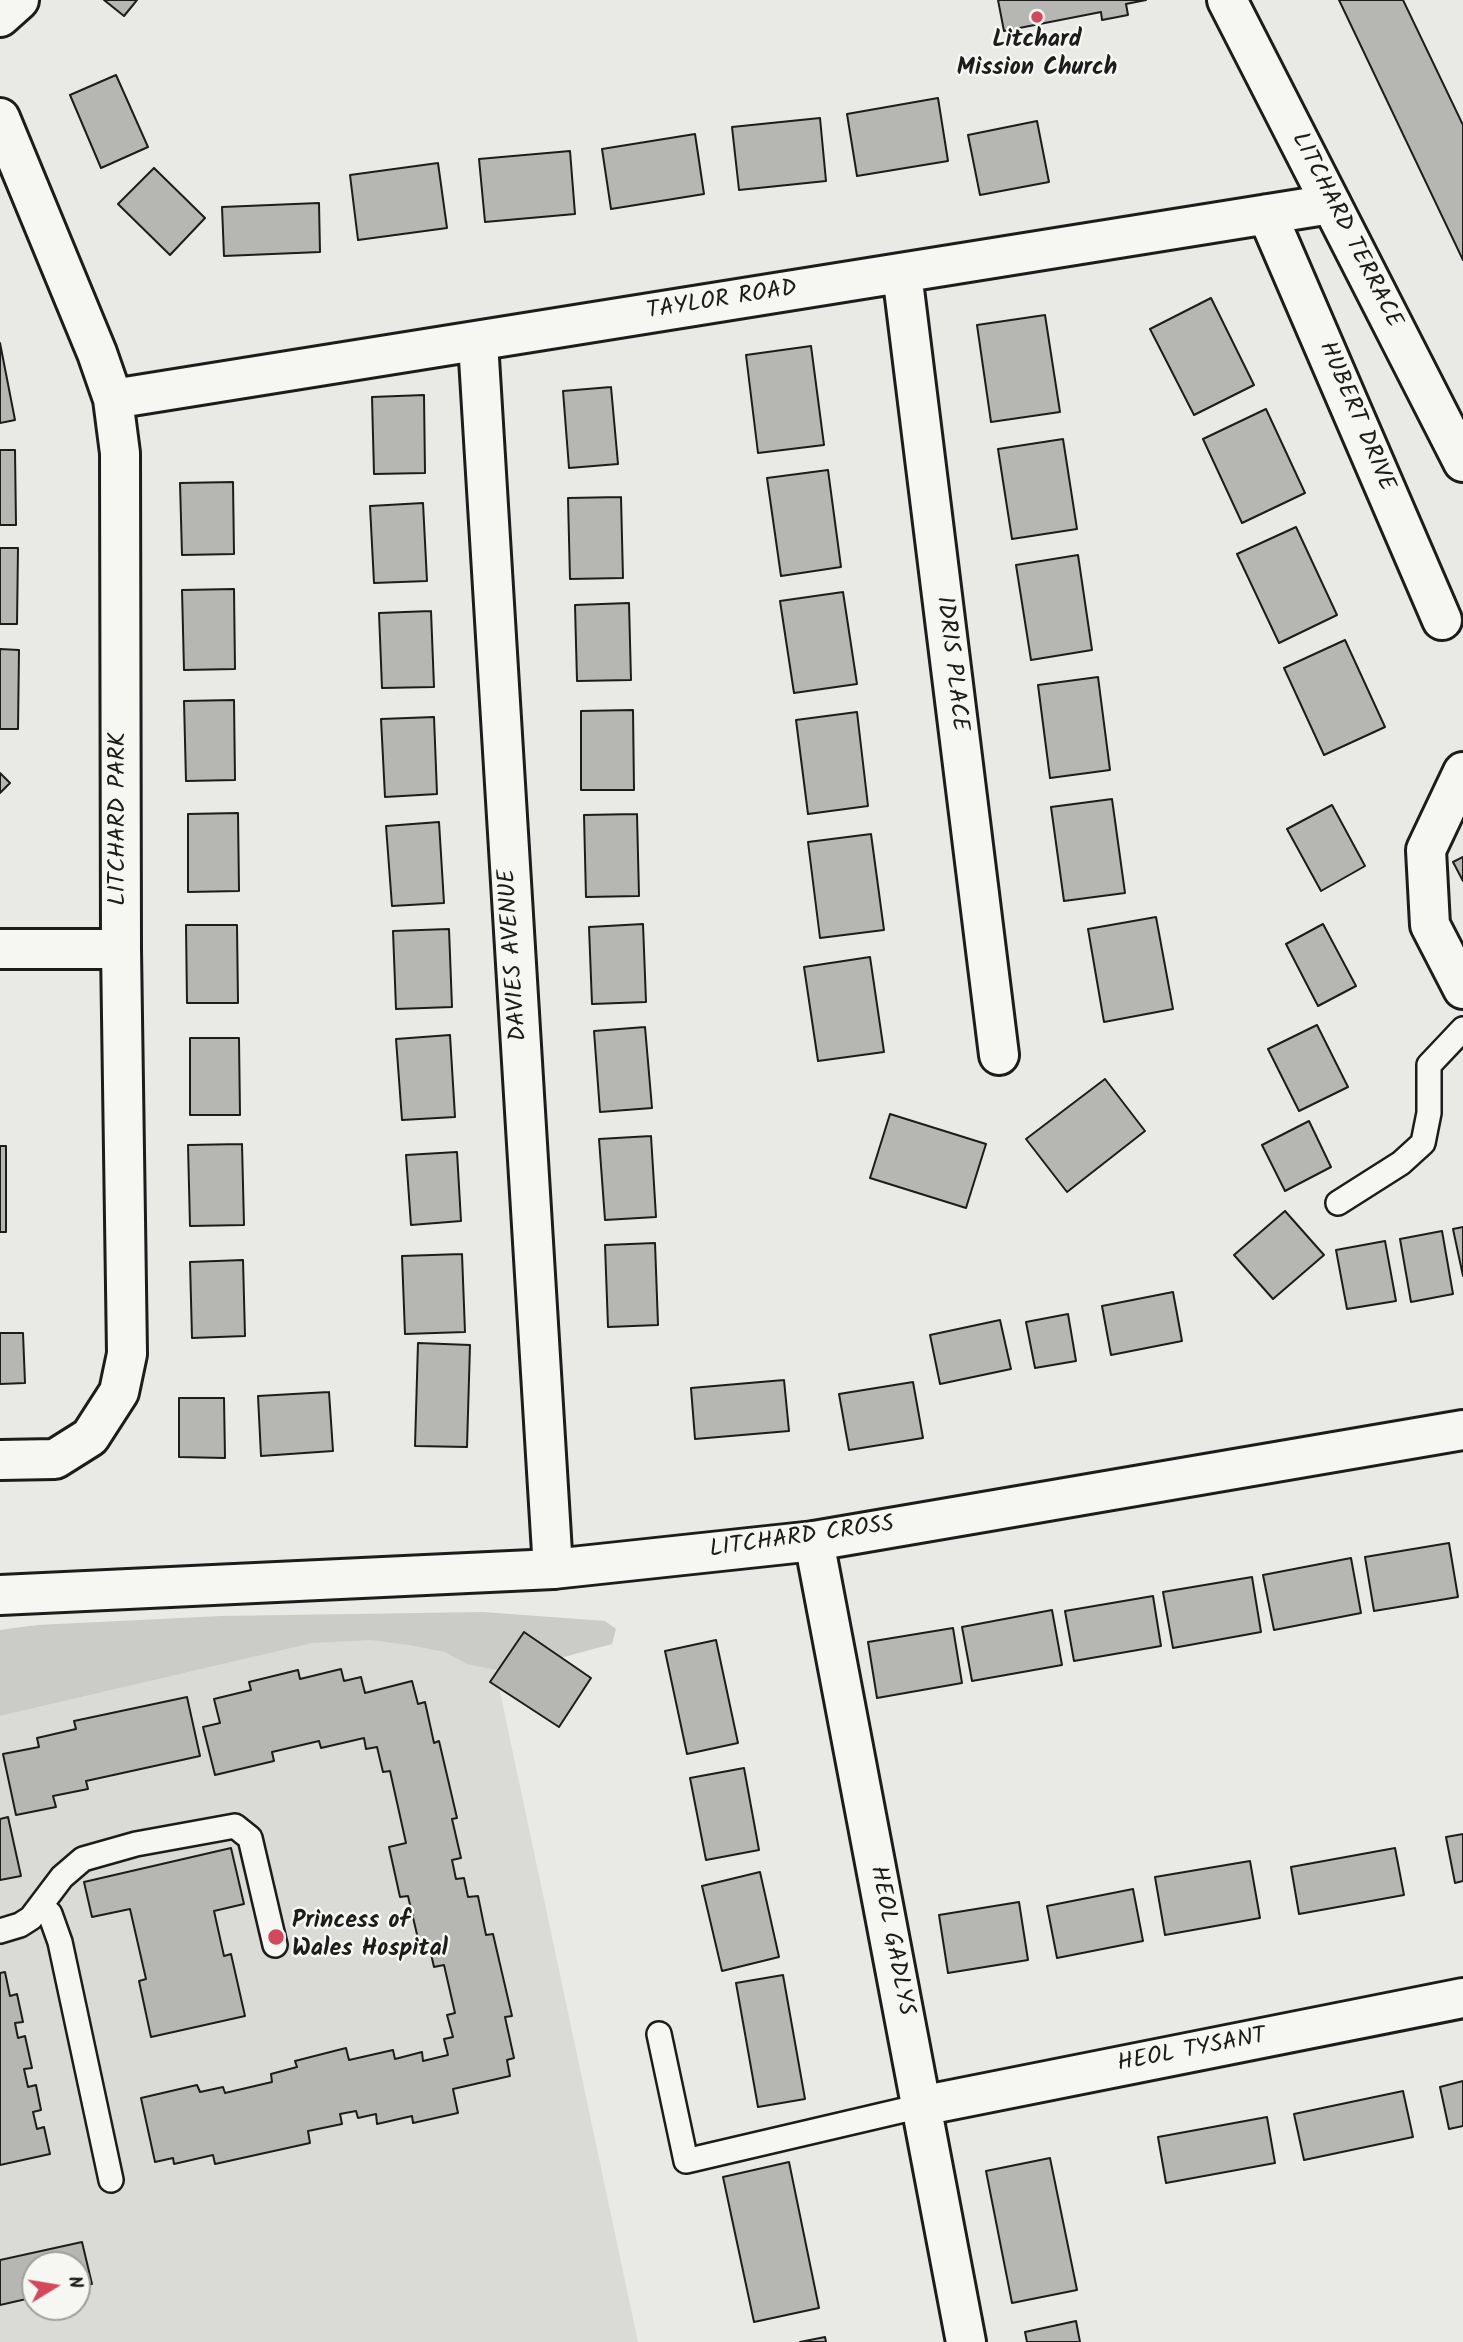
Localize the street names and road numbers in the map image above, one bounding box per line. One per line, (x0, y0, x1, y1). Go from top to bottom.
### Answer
street label: LITCHARD TERRACE (1283, 128, 1407, 334)
street label: TAYLOR ROAD (645, 276, 799, 328)
street label: HUBERT DRIVE (1310, 338, 1400, 496)
street label: IDRIS PLACE (927, 595, 973, 733)
street label: LITCHARD PARK (106, 732, 134, 906)
street label: DAVIES AVENUE (495, 868, 535, 1042)
street label: LITCHARD CROSS (708, 1512, 896, 1566)
street label: HEOL GADLYS (861, 1864, 919, 2018)
street label: HEOL TYSANT (1115, 2023, 1269, 2081)

